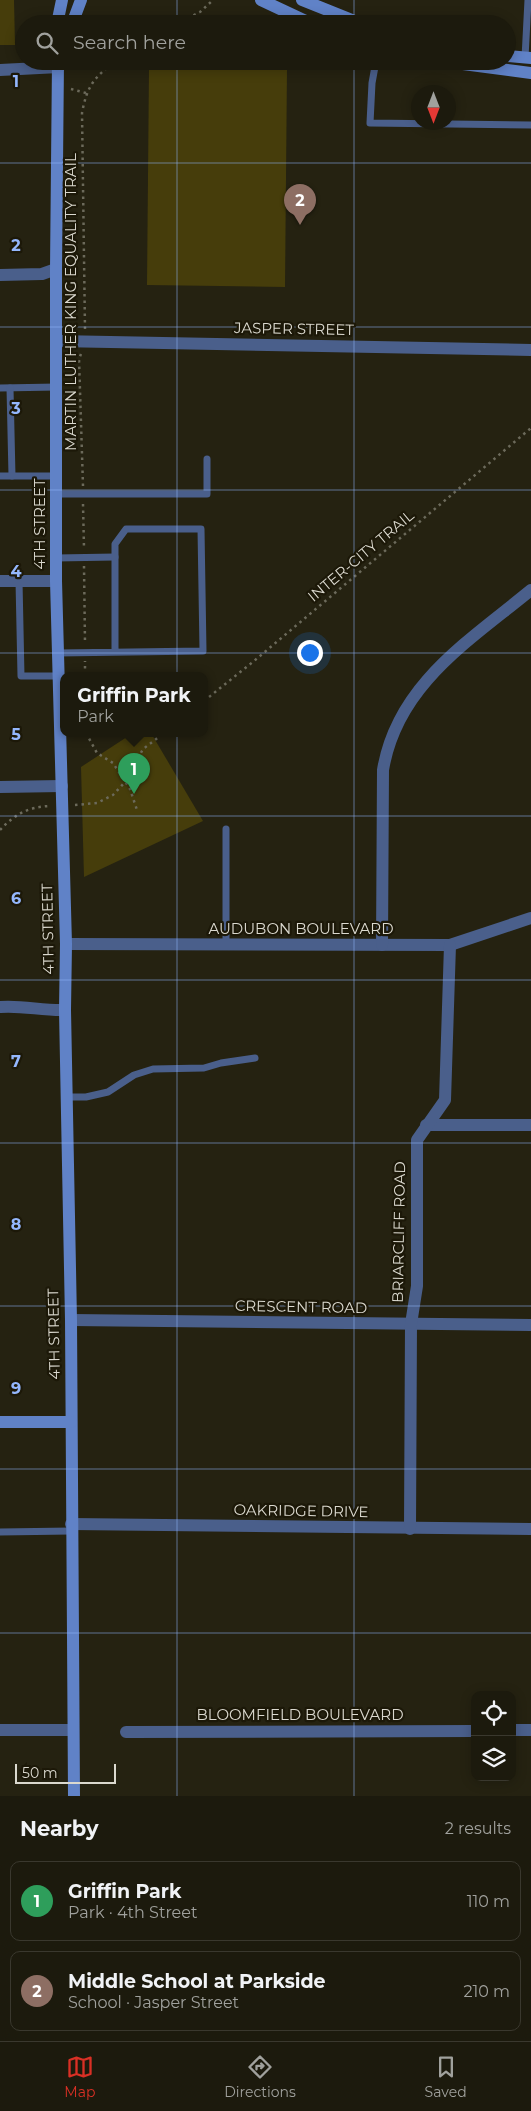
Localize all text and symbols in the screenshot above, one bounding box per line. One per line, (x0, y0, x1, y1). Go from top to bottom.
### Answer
search box (15, 15, 516, 70)
icon: search (33, 29, 61, 57)
text: Search here (73, 31, 186, 54)
text: 1 (13, 72, 19, 91)
north arrow (411, 85, 456, 130)
street label: MARTIN LUTHER KING EQUALITY TRAIL (61, 153, 80, 451)
pin: 2 (284, 184, 316, 225)
text: 2 (11, 236, 21, 255)
street label: JASPER STREET (233, 318, 355, 339)
text: 3 (10, 399, 21, 418)
street label: 4TH STREET (30, 478, 49, 570)
street label: INTER-CITY TRAIL (304, 506, 418, 606)
text: 4 (10, 562, 22, 581)
your location (297, 640, 323, 666)
popup (60, 672, 208, 737)
text: Griffin Park (77, 684, 191, 707)
text: Park (77, 707, 114, 726)
text: 5 (11, 725, 21, 744)
pin: 1 (118, 753, 150, 794)
street label: 4TH STREET (37, 883, 58, 975)
text: 6 (11, 889, 21, 908)
street label: AUDUBON BOULEVARD (208, 919, 394, 938)
text: 7 (11, 1052, 21, 1071)
street label: BRIARCLIFF ROAD (388, 1161, 409, 1303)
text: 8 (11, 1215, 21, 1234)
street label: 4TH STREET (43, 1288, 64, 1380)
street label: CRESCENT ROAD (235, 1296, 367, 1317)
text: 9 (11, 1379, 21, 1398)
street label: OAKRIDGE DRIVE (233, 1500, 369, 1521)
map controls (471, 1691, 516, 1781)
button: locate (471, 1691, 516, 1736)
street label: BLOOMFIELD BOULEVARD (196, 1705, 404, 1724)
button: layers (471, 1736, 516, 1781)
scale bar (15, 1761, 116, 1784)
text: 50 m (22, 1764, 58, 1782)
text: Nearby (20, 1816, 99, 1841)
text: 2 results (445, 1819, 511, 1838)
text: Griffin Park (68, 1880, 181, 1903)
text: 1 (34, 1892, 40, 1911)
text: 110 m (467, 1892, 510, 1911)
text: Park · 4th Street (68, 1903, 197, 1922)
text: Middle School at Parkside (68, 1970, 326, 1993)
text: 2 (32, 1982, 42, 2001)
text: 210 m (463, 1982, 510, 2001)
text: School · Jasper Street (68, 1993, 239, 2012)
tab: Map (64, 2053, 95, 2101)
tab: Directions (224, 2053, 296, 2101)
tab: Saved (425, 2053, 467, 2101)

